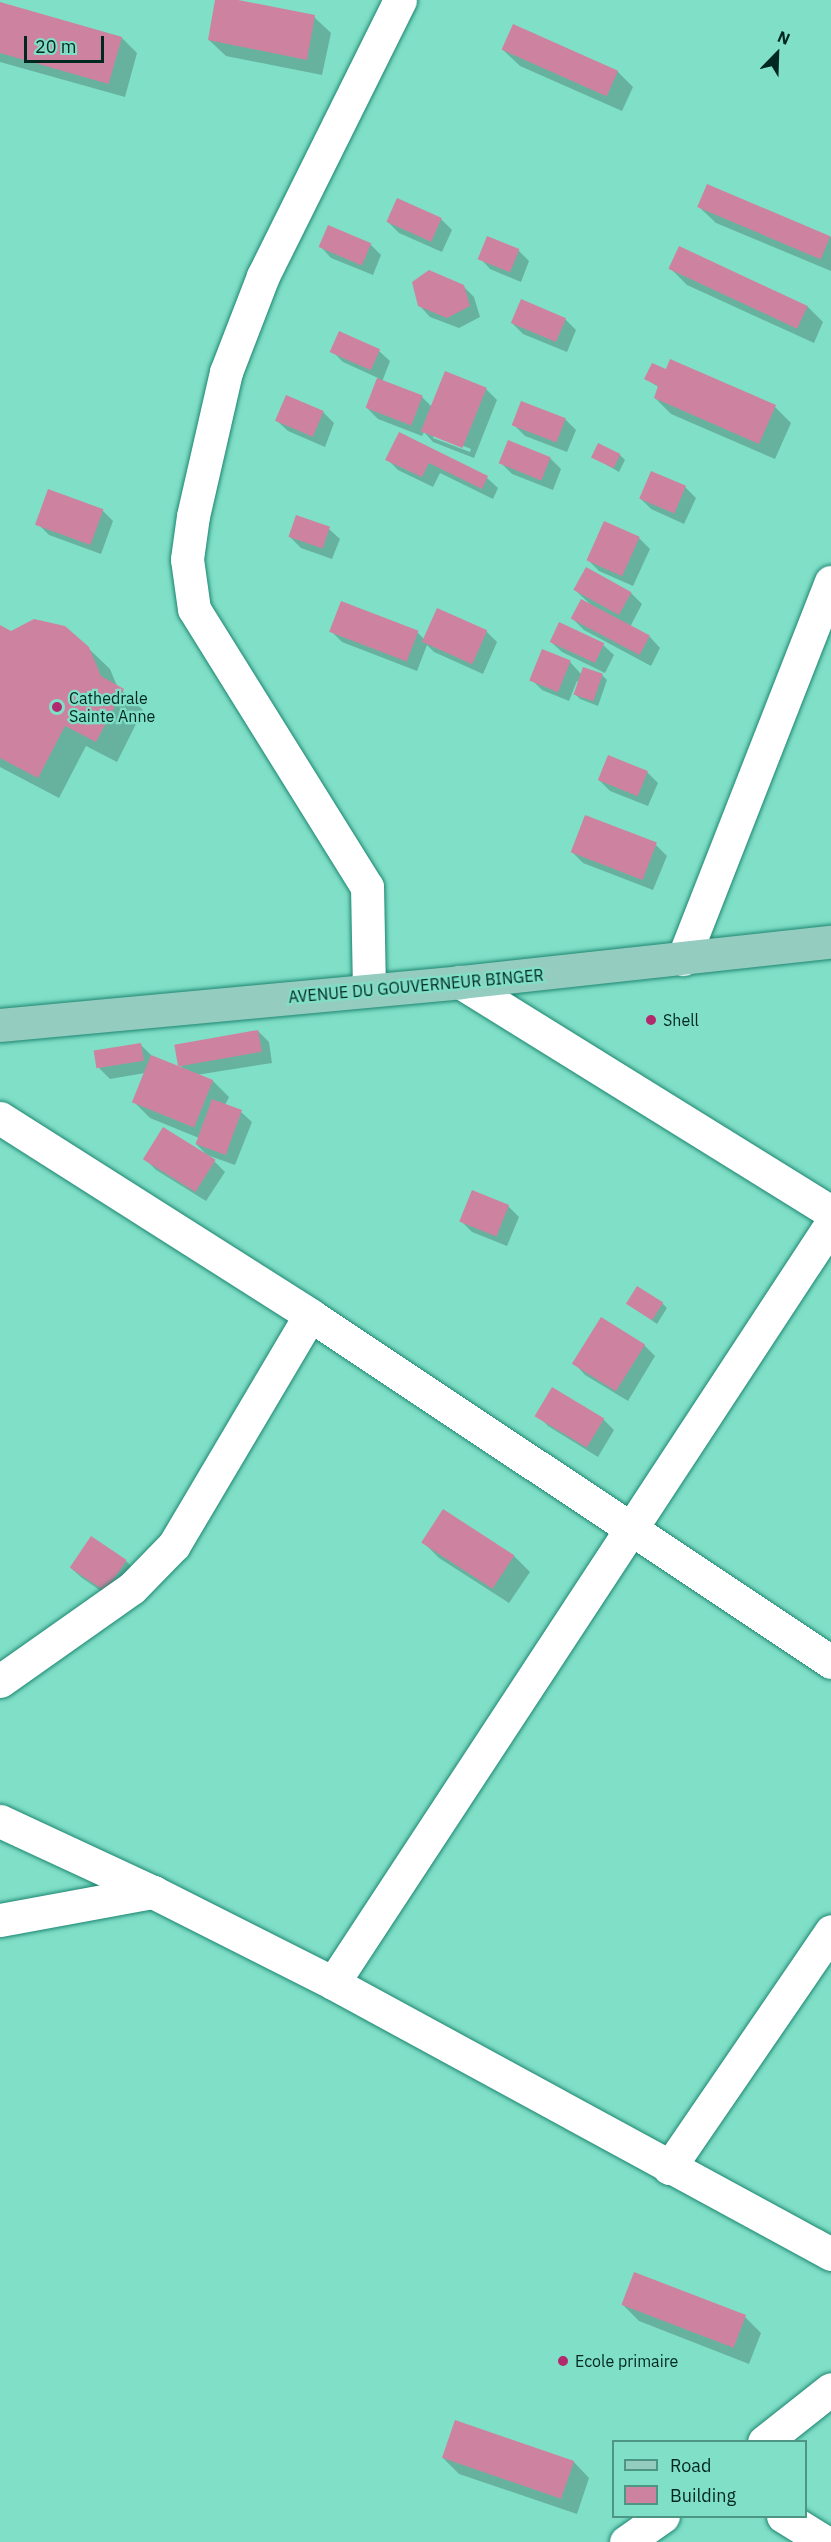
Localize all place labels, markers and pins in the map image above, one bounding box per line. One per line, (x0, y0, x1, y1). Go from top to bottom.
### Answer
place label: Cathedrale Sainte Anne (69, 688, 155, 726)
marker: Cathedrale Sainte Anne (50, 700, 64, 714)
place label: Shell (663, 1010, 699, 1030)
marker: Shell (644, 1013, 658, 1027)
place label: Ecole primaire (575, 2351, 678, 2371)
marker: Ecole primaire (556, 2354, 570, 2368)

